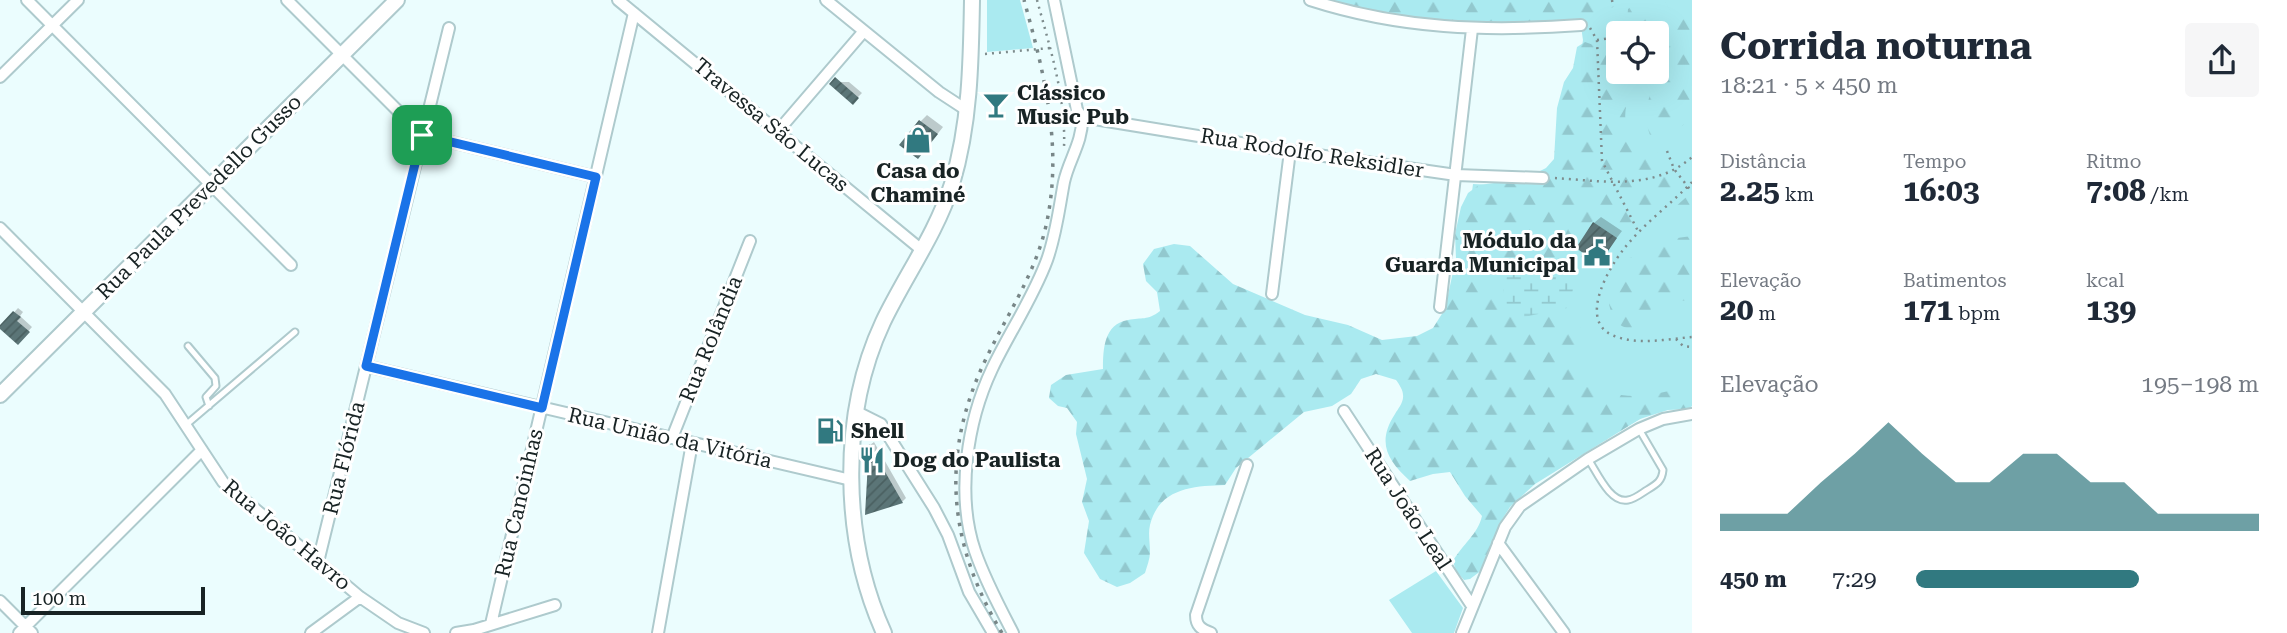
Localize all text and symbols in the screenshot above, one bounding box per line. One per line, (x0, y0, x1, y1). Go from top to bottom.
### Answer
map controls (1606, 21, 1669, 84)
button: locate (1606, 21, 1669, 84)
button: share (2185, 23, 2259, 97)
text: Corrida noturna (1720, 24, 2032, 68)
street label: Travessa São Lucas (689, 53, 853, 197)
text: 18:21 · 5 × 450 m (1720, 72, 1898, 99)
place label: Clássico Music Pub (1017, 81, 1129, 129)
street label: Rua Paula Prevedello Gusso (92, 90, 306, 304)
bar icon: Clássico Music Pub (981, 90, 1011, 120)
pin (392, 105, 452, 165)
icon: arrive (403, 116, 441, 154)
street label: Rua Rodolfo Reksidler (1199, 123, 1426, 183)
shop icon: Casa do Chaminé (903, 125, 933, 155)
text: Distância (1720, 150, 1806, 173)
text: Tempo (1903, 150, 1966, 173)
text: Ritmo (2086, 150, 2141, 173)
place label: Casa do Chaminé (871, 159, 965, 207)
text: 2.25 (1720, 173, 1780, 208)
text: 16:03 (1903, 173, 1980, 208)
text: 7:08 (2086, 173, 2146, 208)
text: km (1780, 183, 1814, 206)
text: /km (2146, 183, 2189, 206)
place label: Módulo da Guarda Municipal (1385, 229, 1577, 277)
public building icon: Módulo da Guarda Municipal (1582, 238, 1612, 268)
text: Elevação (1720, 269, 1801, 292)
text: Batimentos (1903, 269, 2006, 292)
text: kcal (2086, 269, 2124, 292)
street label: Rua Rolândia (675, 272, 747, 406)
text: 20 (1720, 292, 1754, 327)
text: 171 (1903, 292, 1953, 327)
text: 139 (2086, 292, 2136, 327)
text: m (1754, 302, 1776, 325)
text: bpm (1953, 302, 2000, 325)
text: Elevação (1720, 371, 1819, 398)
text: 195–198 m (2141, 371, 2259, 398)
street label: Rua Flórida (318, 398, 370, 517)
street label: Rua União da Vitória (566, 403, 775, 473)
fuel station icon: Shell (815, 416, 845, 446)
place label: Shell (851, 419, 904, 443)
street label: Rua Canoinhas (490, 426, 548, 580)
street label: Rua João Leal (1360, 444, 1456, 575)
restaurant icon: Dog do Paulista (857, 445, 887, 475)
place label: Dog do Paulista (893, 448, 1061, 472)
street label: Rua João Havro (218, 475, 356, 595)
text: 450 m (1720, 566, 1787, 593)
text: 7:29 (1832, 566, 1877, 593)
scale bar (21, 584, 205, 616)
text: 100 m (32, 587, 86, 610)

